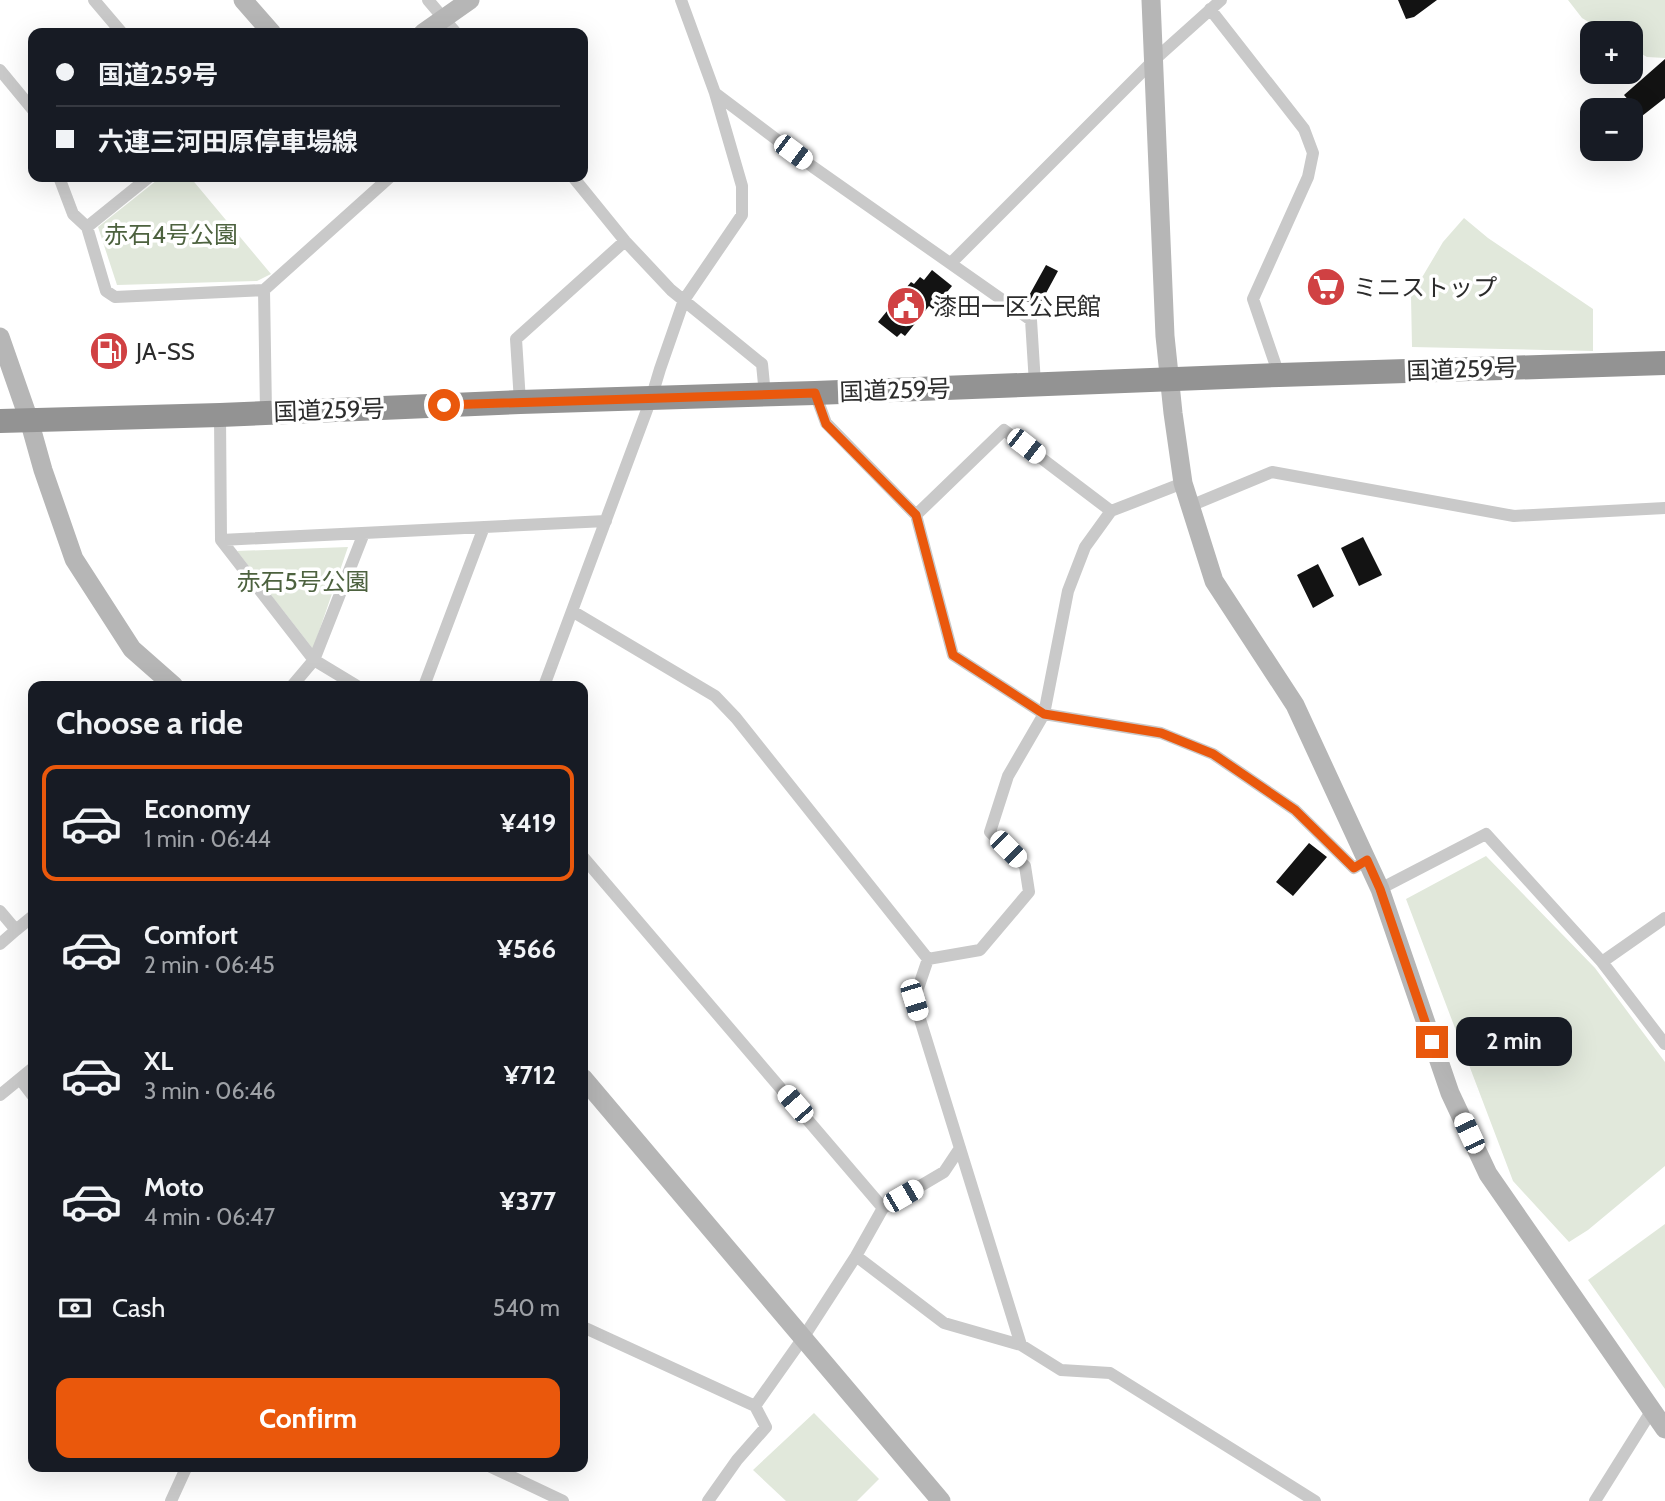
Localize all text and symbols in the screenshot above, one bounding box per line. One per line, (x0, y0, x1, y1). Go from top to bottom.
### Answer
map controls (1580, 21, 1643, 161)
button: + (1580, 21, 1643, 84)
text: 国道259号 (98, 59, 218, 91)
button: − (1580, 98, 1643, 161)
text: 六連三河田原停車場線 (98, 126, 358, 158)
car (770, 131, 817, 173)
park label: 赤石4号公園 (104, 220, 238, 249)
supermarket icon: ミニストップ (1305, 266, 1347, 308)
place label: ミニストップ (1353, 273, 1497, 302)
public building icon: 漆田一区公民館 (885, 285, 927, 327)
place label: 漆田一区公民館 (933, 292, 1101, 321)
fuel station icon: JA-SS (88, 330, 130, 372)
place label: JA-SS (135, 337, 195, 366)
street label: 国道259号 (1406, 353, 1518, 385)
street label: 国道259号 (839, 374, 951, 406)
route start (428, 389, 460, 421)
street label: 国道259号 (273, 394, 385, 426)
car (1003, 425, 1050, 467)
park label: 赤石5号公園 (237, 567, 369, 596)
text: Choose a ride (56, 703, 243, 742)
icon: car (60, 792, 123, 855)
text: Economy (144, 793, 250, 825)
text: ¥419 (500, 807, 556, 839)
text: 1 min · 06:44 (144, 825, 271, 853)
car (986, 827, 1031, 871)
icon: car (60, 918, 123, 981)
text: Comfort (144, 919, 238, 951)
text: ¥566 (497, 933, 556, 965)
text: 2 min · 06:45 (144, 951, 275, 979)
car (898, 977, 931, 1023)
callout: 2 min (1456, 1018, 1572, 1066)
route end (1416, 1026, 1448, 1058)
text: 2 min (1486, 1027, 1542, 1055)
icon: car (60, 1044, 123, 1107)
text: XL (144, 1045, 173, 1077)
text: ¥712 (504, 1059, 556, 1091)
text: 3 min · 06:46 (144, 1077, 276, 1105)
car (774, 1081, 817, 1127)
car (1451, 1110, 1488, 1156)
icon: car (60, 1170, 123, 1233)
text: Moto (144, 1171, 204, 1203)
car (880, 1176, 927, 1216)
text: ¥377 (500, 1185, 556, 1217)
text: 4 min · 06:47 (144, 1203, 275, 1231)
icon: cash (56, 1289, 94, 1327)
text: Cash (112, 1292, 165, 1324)
text: 540 m (493, 1294, 560, 1322)
button: Confirm (56, 1378, 560, 1458)

